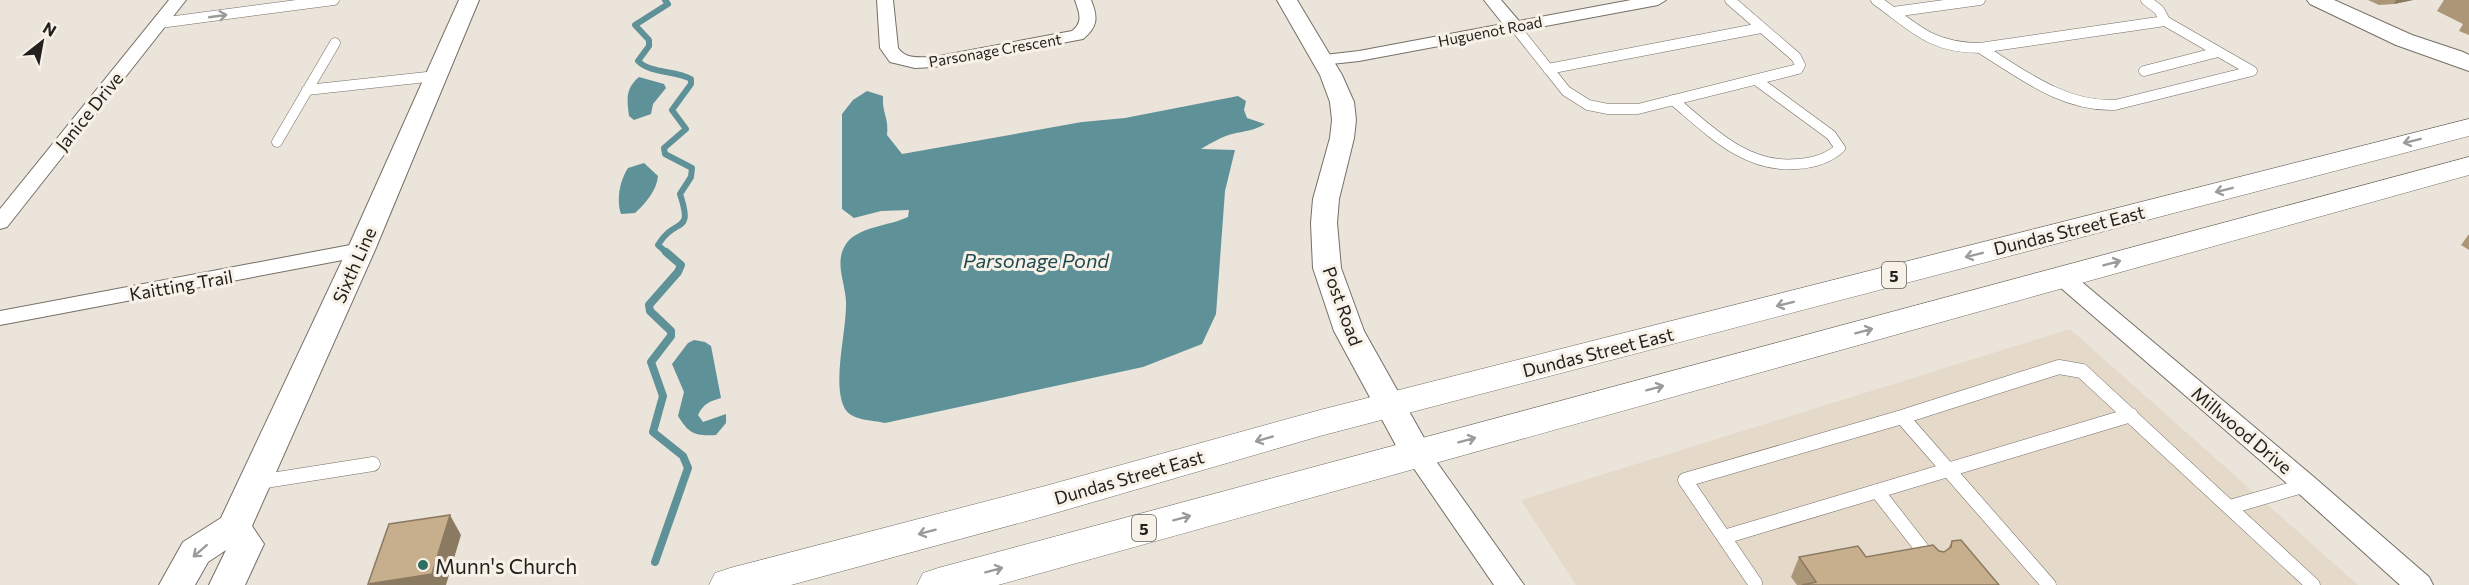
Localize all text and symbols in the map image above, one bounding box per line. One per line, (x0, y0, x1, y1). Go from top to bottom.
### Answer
one-way arrow (207, 10, 227, 21)
north arrow (12, 12, 72, 72)
street label: Huguenot Road (1436, 12, 1544, 50)
text: N (40, 17, 60, 40)
street label: Parsonage Crescent (927, 29, 1063, 71)
street label: Janice Drive (51, 67, 127, 155)
one-way arrow (2403, 136, 2422, 148)
one-way arrow (2214, 185, 2233, 197)
street label: Dundas Street East (1991, 201, 2147, 259)
street label: Sixth Line (328, 224, 380, 306)
water label: Parsonage Pond (963, 248, 1110, 272)
one-way arrow (1965, 249, 1984, 261)
one-way arrow (2103, 257, 2122, 268)
road number: 5 (1882, 262, 1906, 288)
street label: Post Road (1319, 263, 1367, 349)
street label: Kaitting Trail (128, 265, 234, 305)
one-way arrow (1776, 298, 1795, 310)
street label: Dundas Street East (1520, 323, 1676, 381)
one-way arrow (1854, 325, 1873, 337)
one-way arrow (1645, 382, 1664, 394)
street label: Millwood Drive (2187, 382, 2297, 478)
one-way arrow (1254, 434, 1273, 445)
one-way arrow (1457, 434, 1476, 445)
street label: Dundas Street East (1051, 445, 1207, 509)
one-way arrow (1172, 512, 1191, 523)
road number: 5 (1132, 515, 1156, 541)
one-way arrow (918, 527, 937, 538)
one-way arrow (193, 544, 208, 558)
place label: Munn's Church (435, 553, 577, 578)
marker: Munn's Church (416, 558, 430, 572)
one-way arrow (984, 563, 1003, 575)

